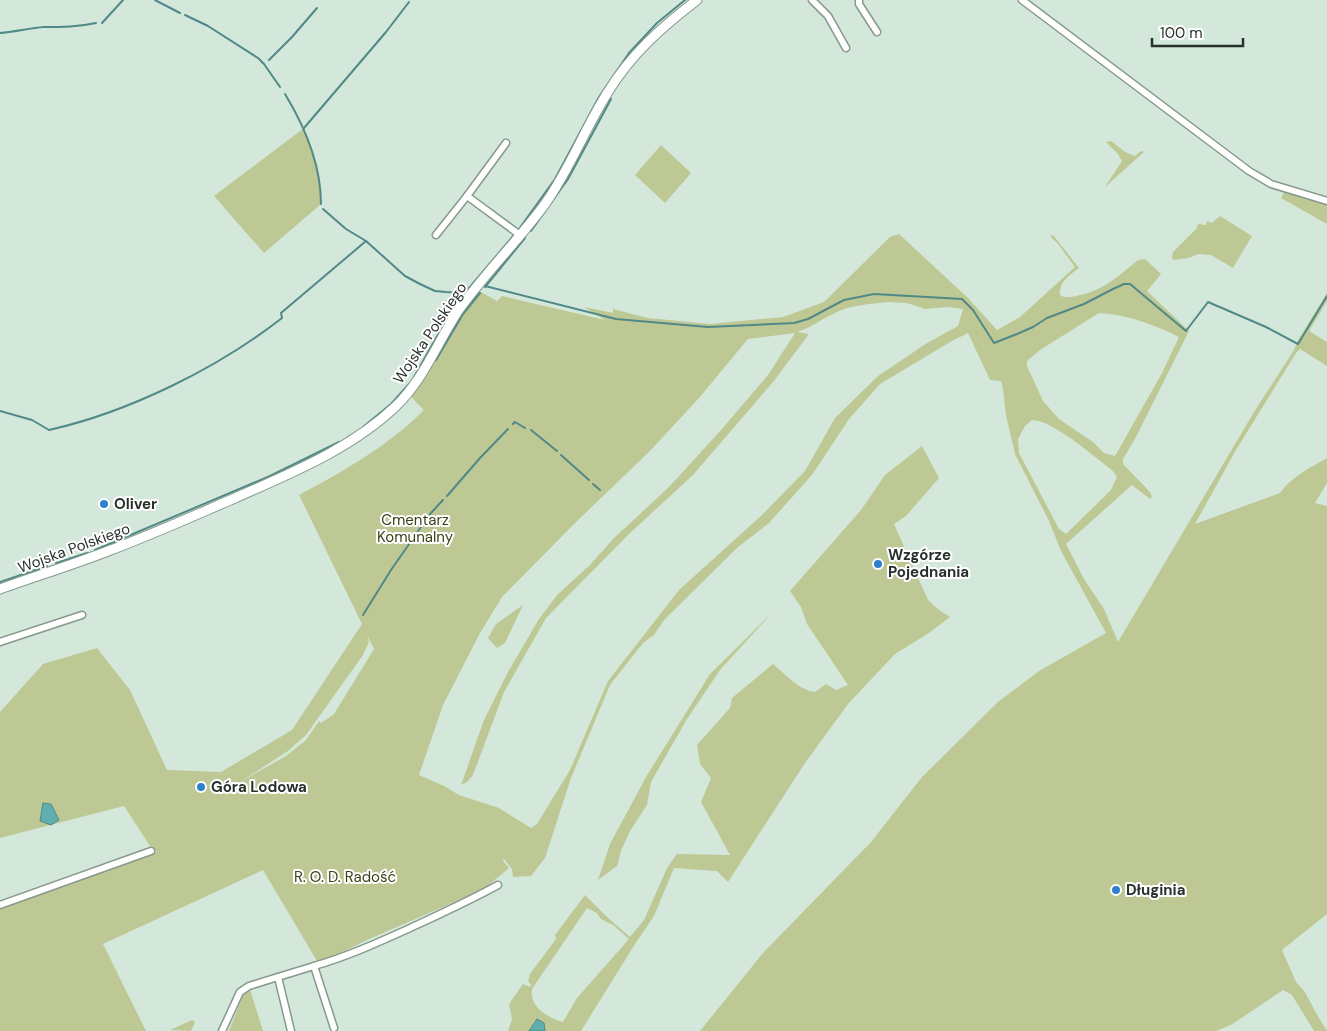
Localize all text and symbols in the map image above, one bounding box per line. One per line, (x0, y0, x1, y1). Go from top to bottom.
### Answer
scale bar (1152, 15, 1243, 47)
text: 100 m (1160, 23, 1203, 43)
street label: Wojska Polskiego (389, 278, 471, 388)
place label: Oliver (114, 494, 157, 514)
marker: Oliver (98, 498, 110, 510)
park label: Cmentarz Komunalny (377, 510, 454, 547)
street label: Wojska Polskiego (15, 518, 133, 578)
place label: Wzgórze Pojednania (888, 545, 969, 582)
marker: Wzgórze Pojednania (872, 558, 884, 570)
place label: Góra Lodowa (211, 777, 307, 797)
marker: Góra Lodowa (195, 781, 207, 793)
park label: R. O. D. Radość (294, 867, 396, 887)
place label: Długinia (1126, 880, 1185, 900)
marker: Długinia (1110, 884, 1122, 896)

